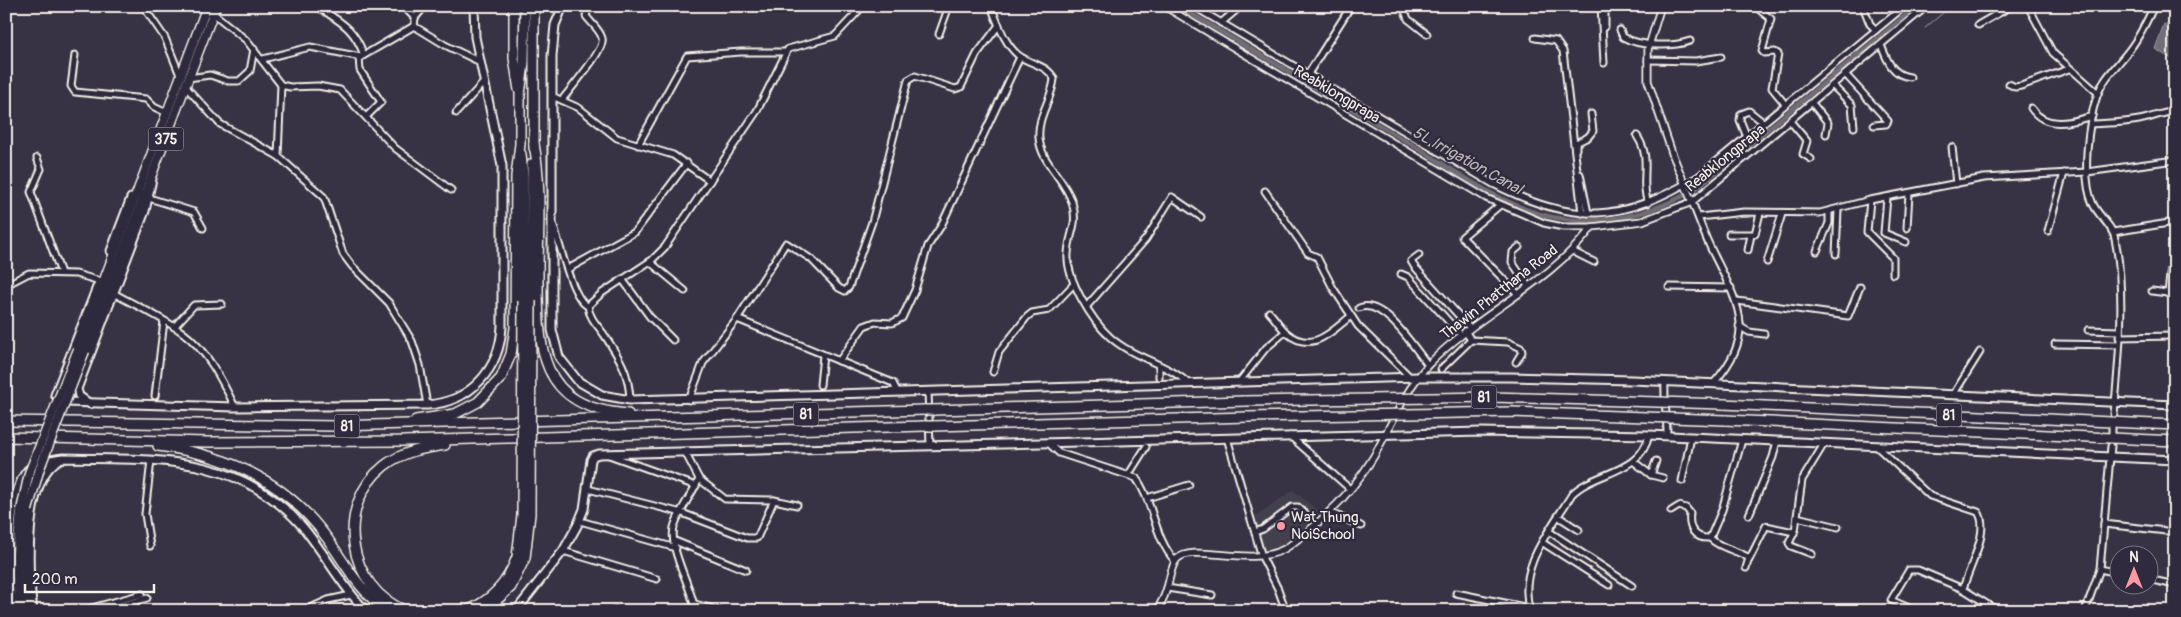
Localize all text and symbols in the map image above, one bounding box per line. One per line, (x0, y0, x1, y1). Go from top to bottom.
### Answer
street label: Reabklongprapa (1290, 61, 1384, 128)
street label: Reabklongprapa (1681, 120, 1769, 196)
water label: 5L Irrigation Canal (1409, 122, 1528, 200)
road number: 375 (148, 128, 184, 150)
street label: Thawin Phatthana Road (1437, 241, 1562, 344)
road number: 81 (1472, 386, 1496, 408)
road number: 81 (794, 402, 818, 426)
road number: 81 (1936, 404, 1962, 426)
road number: 81 (334, 414, 360, 438)
place label: Wat Thung NoiSchool (1291, 508, 1359, 544)
marker: Wat Thung NoiSchool (1275, 520, 1287, 532)
north arrow (2108, 544, 2158, 594)
text: N (2129, 549, 2139, 566)
scale bar (25, 562, 154, 594)
text: 200 m (32, 570, 77, 589)

